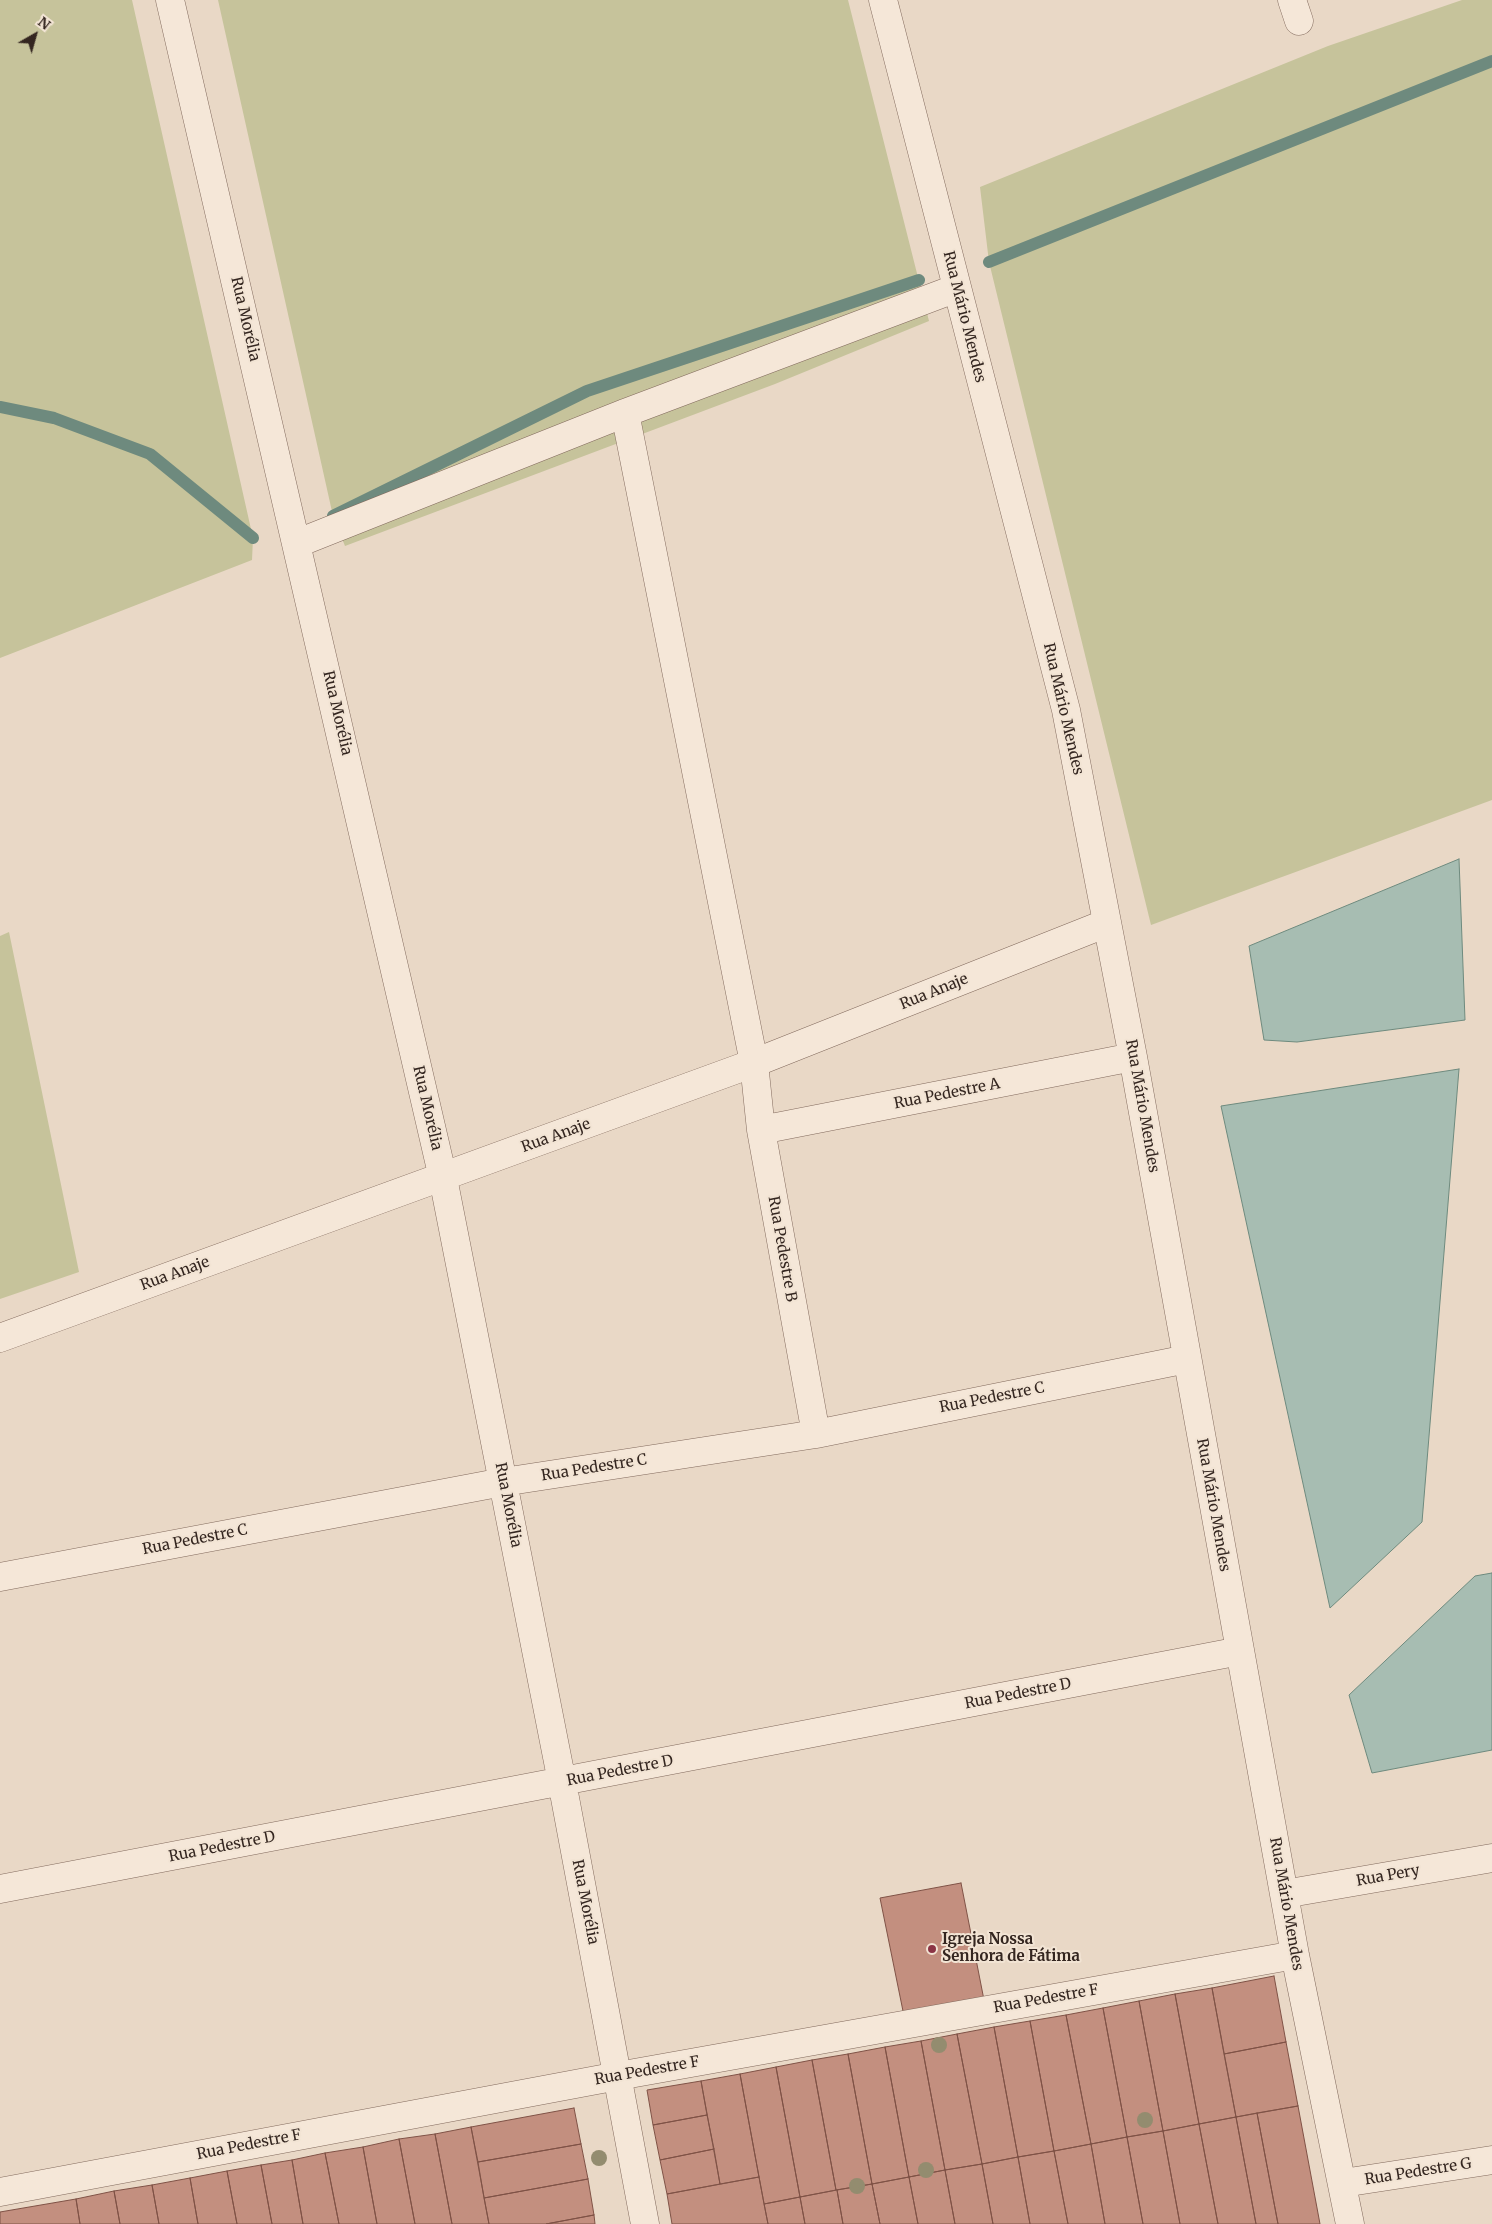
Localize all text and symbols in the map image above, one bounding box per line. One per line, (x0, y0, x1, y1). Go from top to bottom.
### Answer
north arrow (10, 10, 60, 60)
text: N (34, 13, 54, 34)
street label: Rua Mário Mendes (939, 249, 989, 385)
street label: Rua Morélia (227, 275, 263, 363)
street label: Rua Mário Mendes (1039, 641, 1087, 777)
street label: Rua Morélia (319, 669, 355, 757)
street label: Rua Anaje (897, 970, 971, 1014)
street label: Rua Mário Mendes (1121, 1038, 1163, 1174)
street label: Rua Morélia (409, 1064, 445, 1152)
street label: Rua Pedestre A (893, 1075, 1001, 1113)
street label: Rua Anaje (519, 1115, 593, 1157)
street label: Rua Pedestre B (764, 1195, 800, 1303)
street label: Rua Anaje (138, 1253, 212, 1295)
street label: Rua Pedestre C (938, 1379, 1046, 1417)
street label: Rua Mário Mendes (1192, 1437, 1234, 1573)
street label: Rua Pedestre C (540, 1451, 648, 1485)
street label: Rua Morélia (491, 1461, 525, 1549)
street label: Rua Pedestre C (141, 1521, 249, 1559)
street label: Rua Pedestre D (963, 1675, 1073, 1713)
street label: Rua Pedestre D (565, 1752, 675, 1790)
street label: Rua Pedestre D (167, 1828, 277, 1866)
street label: Rua Mário Mendes (1265, 1836, 1307, 1972)
street label: Rua Morélia (568, 1858, 602, 1946)
street label: Rua Pery (1355, 1862, 1421, 1890)
place label: Igreja Nossa Senhora de Fátima (942, 1931, 1080, 1966)
marker: Igreja Nossa Senhora de Fátima (926, 1943, 938, 1955)
street label: Rua Pedestre F (992, 1981, 1100, 2017)
street label: Rua Pedestre F (593, 2053, 701, 2089)
street label: Rua Pedestre F (195, 2126, 303, 2164)
street label: Rua Pedestre G (1363, 2155, 1473, 2189)

